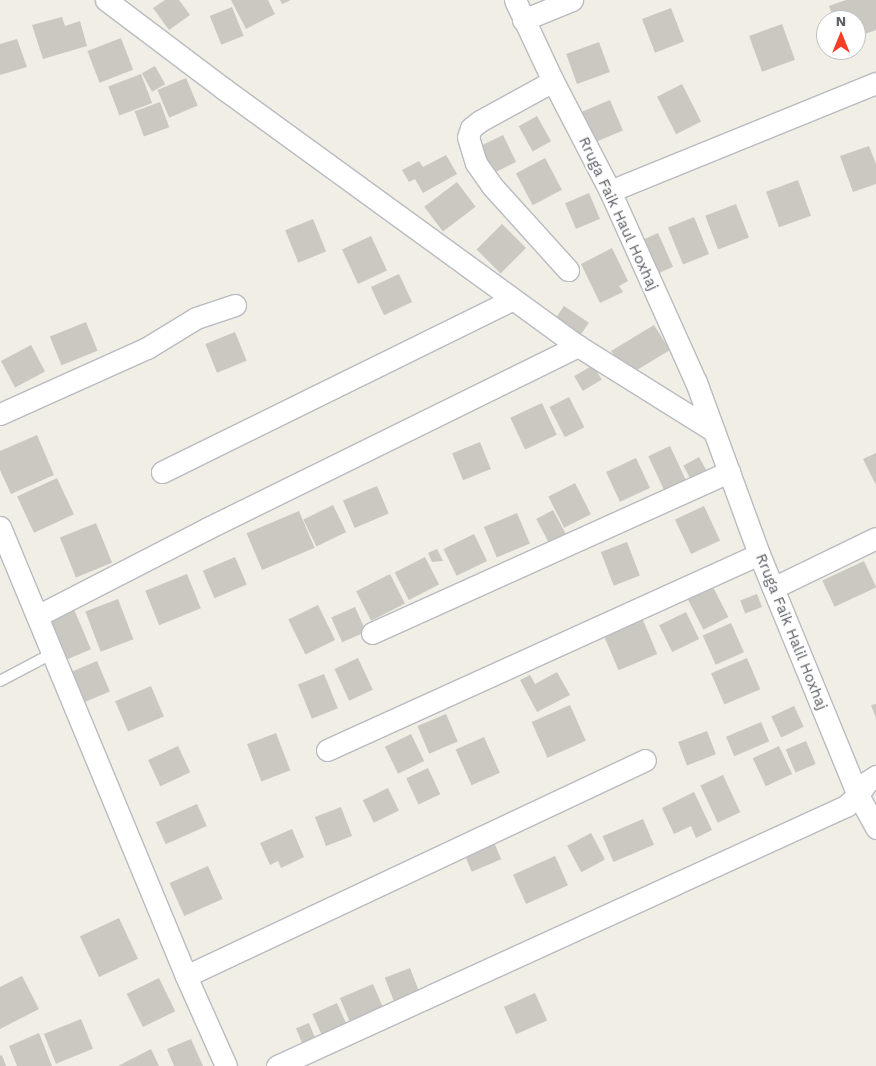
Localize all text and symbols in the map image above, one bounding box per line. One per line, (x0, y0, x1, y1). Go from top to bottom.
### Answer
north arrow (816, 10, 866, 60)
text: N (836, 13, 846, 29)
street label: Rruga Faik Haul Hoxhaj (574, 134, 662, 294)
street label: Rruga Faik Halil Hoxhaj (751, 551, 831, 713)

